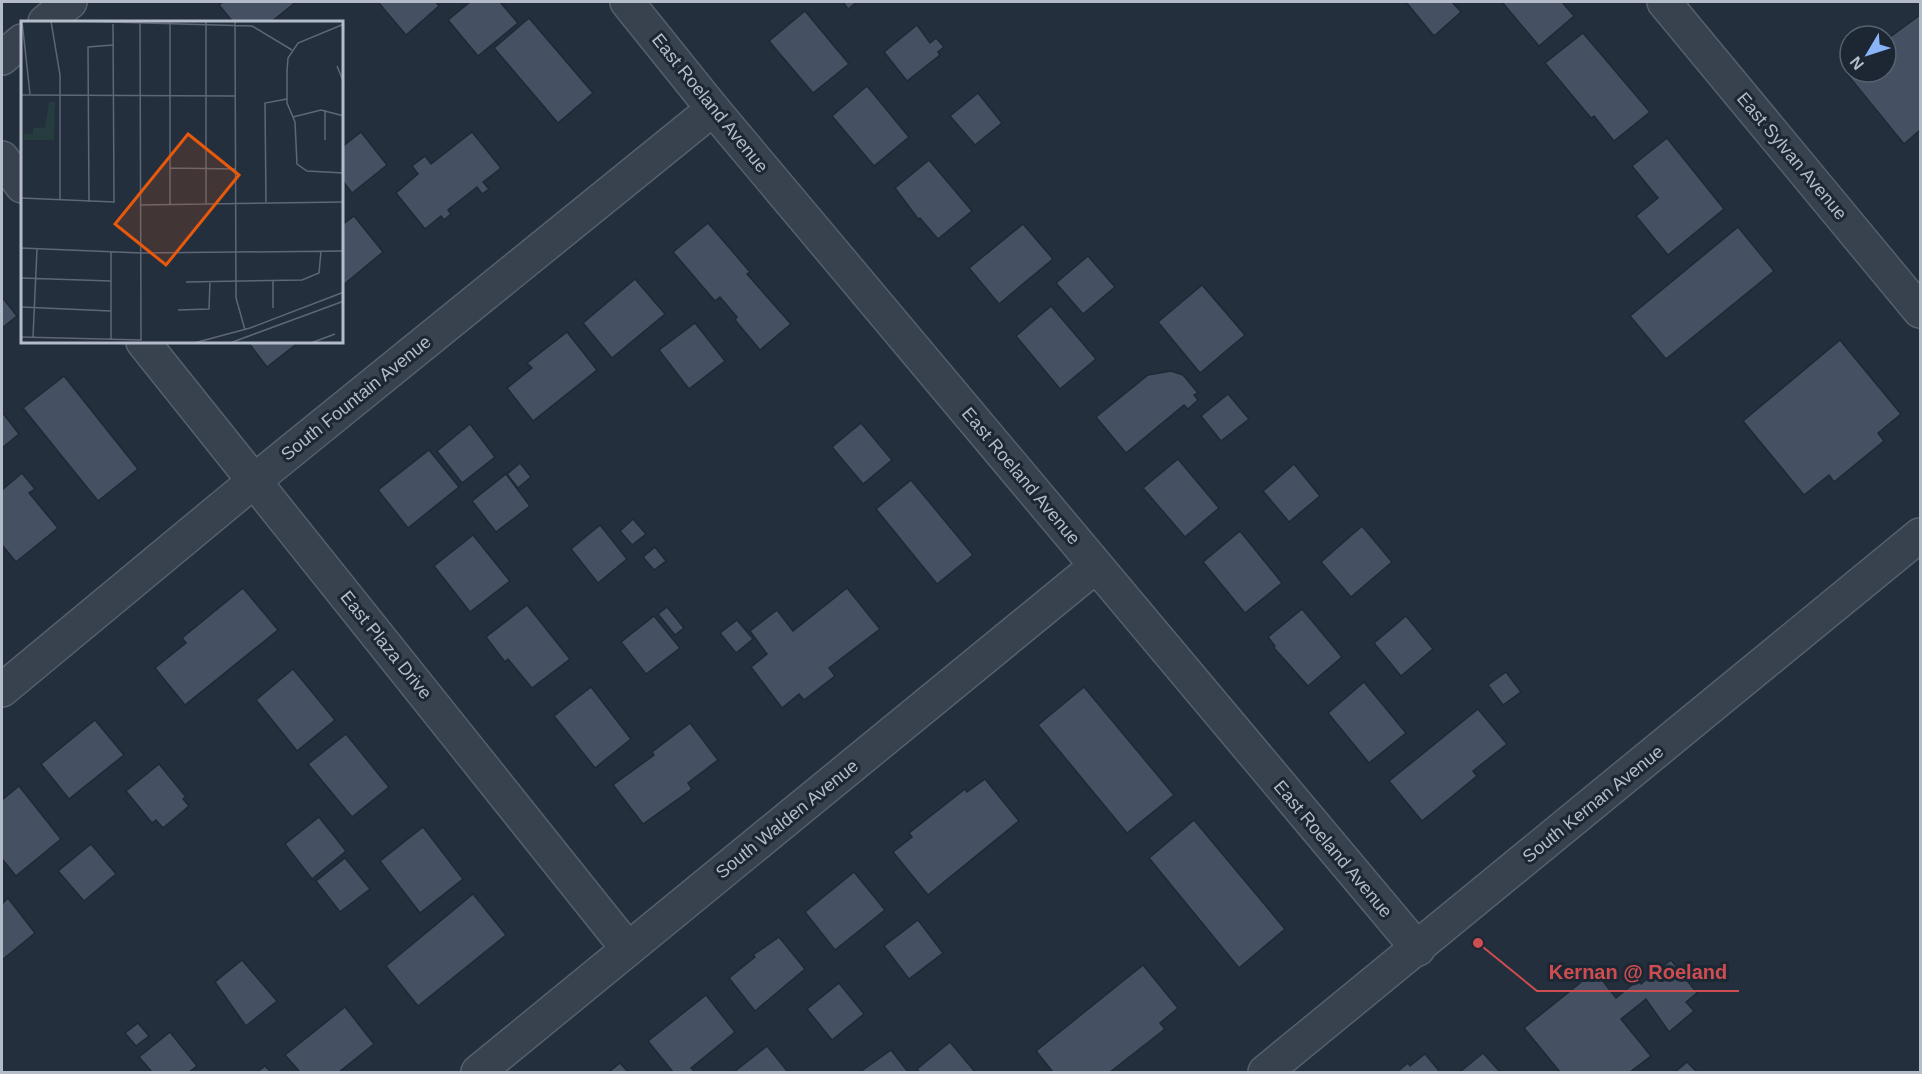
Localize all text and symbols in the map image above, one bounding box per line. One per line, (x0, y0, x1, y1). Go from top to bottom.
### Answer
inset map (21, 21, 344, 344)
north arrow (1838, 24, 1898, 84)
street label: East Roeland Avenue (648, 30, 772, 176)
text: N (1846, 53, 1867, 73)
street label: East Sylvan Avenue (1733, 88, 1851, 224)
street label: South Fountain Avenue (277, 331, 435, 465)
street label: East Roeland Avenue (958, 403, 1084, 549)
street label: East Plaza Drive (336, 587, 436, 703)
street label: South Kernan Avenue (1519, 741, 1667, 867)
street label: South Walden Avenue (712, 755, 862, 883)
street label: East Roeland Avenue (1270, 776, 1396, 922)
callout: Kernan @ Roeland (1537, 953, 1739, 991)
text: Kernan @ Roeland (1549, 961, 1727, 983)

